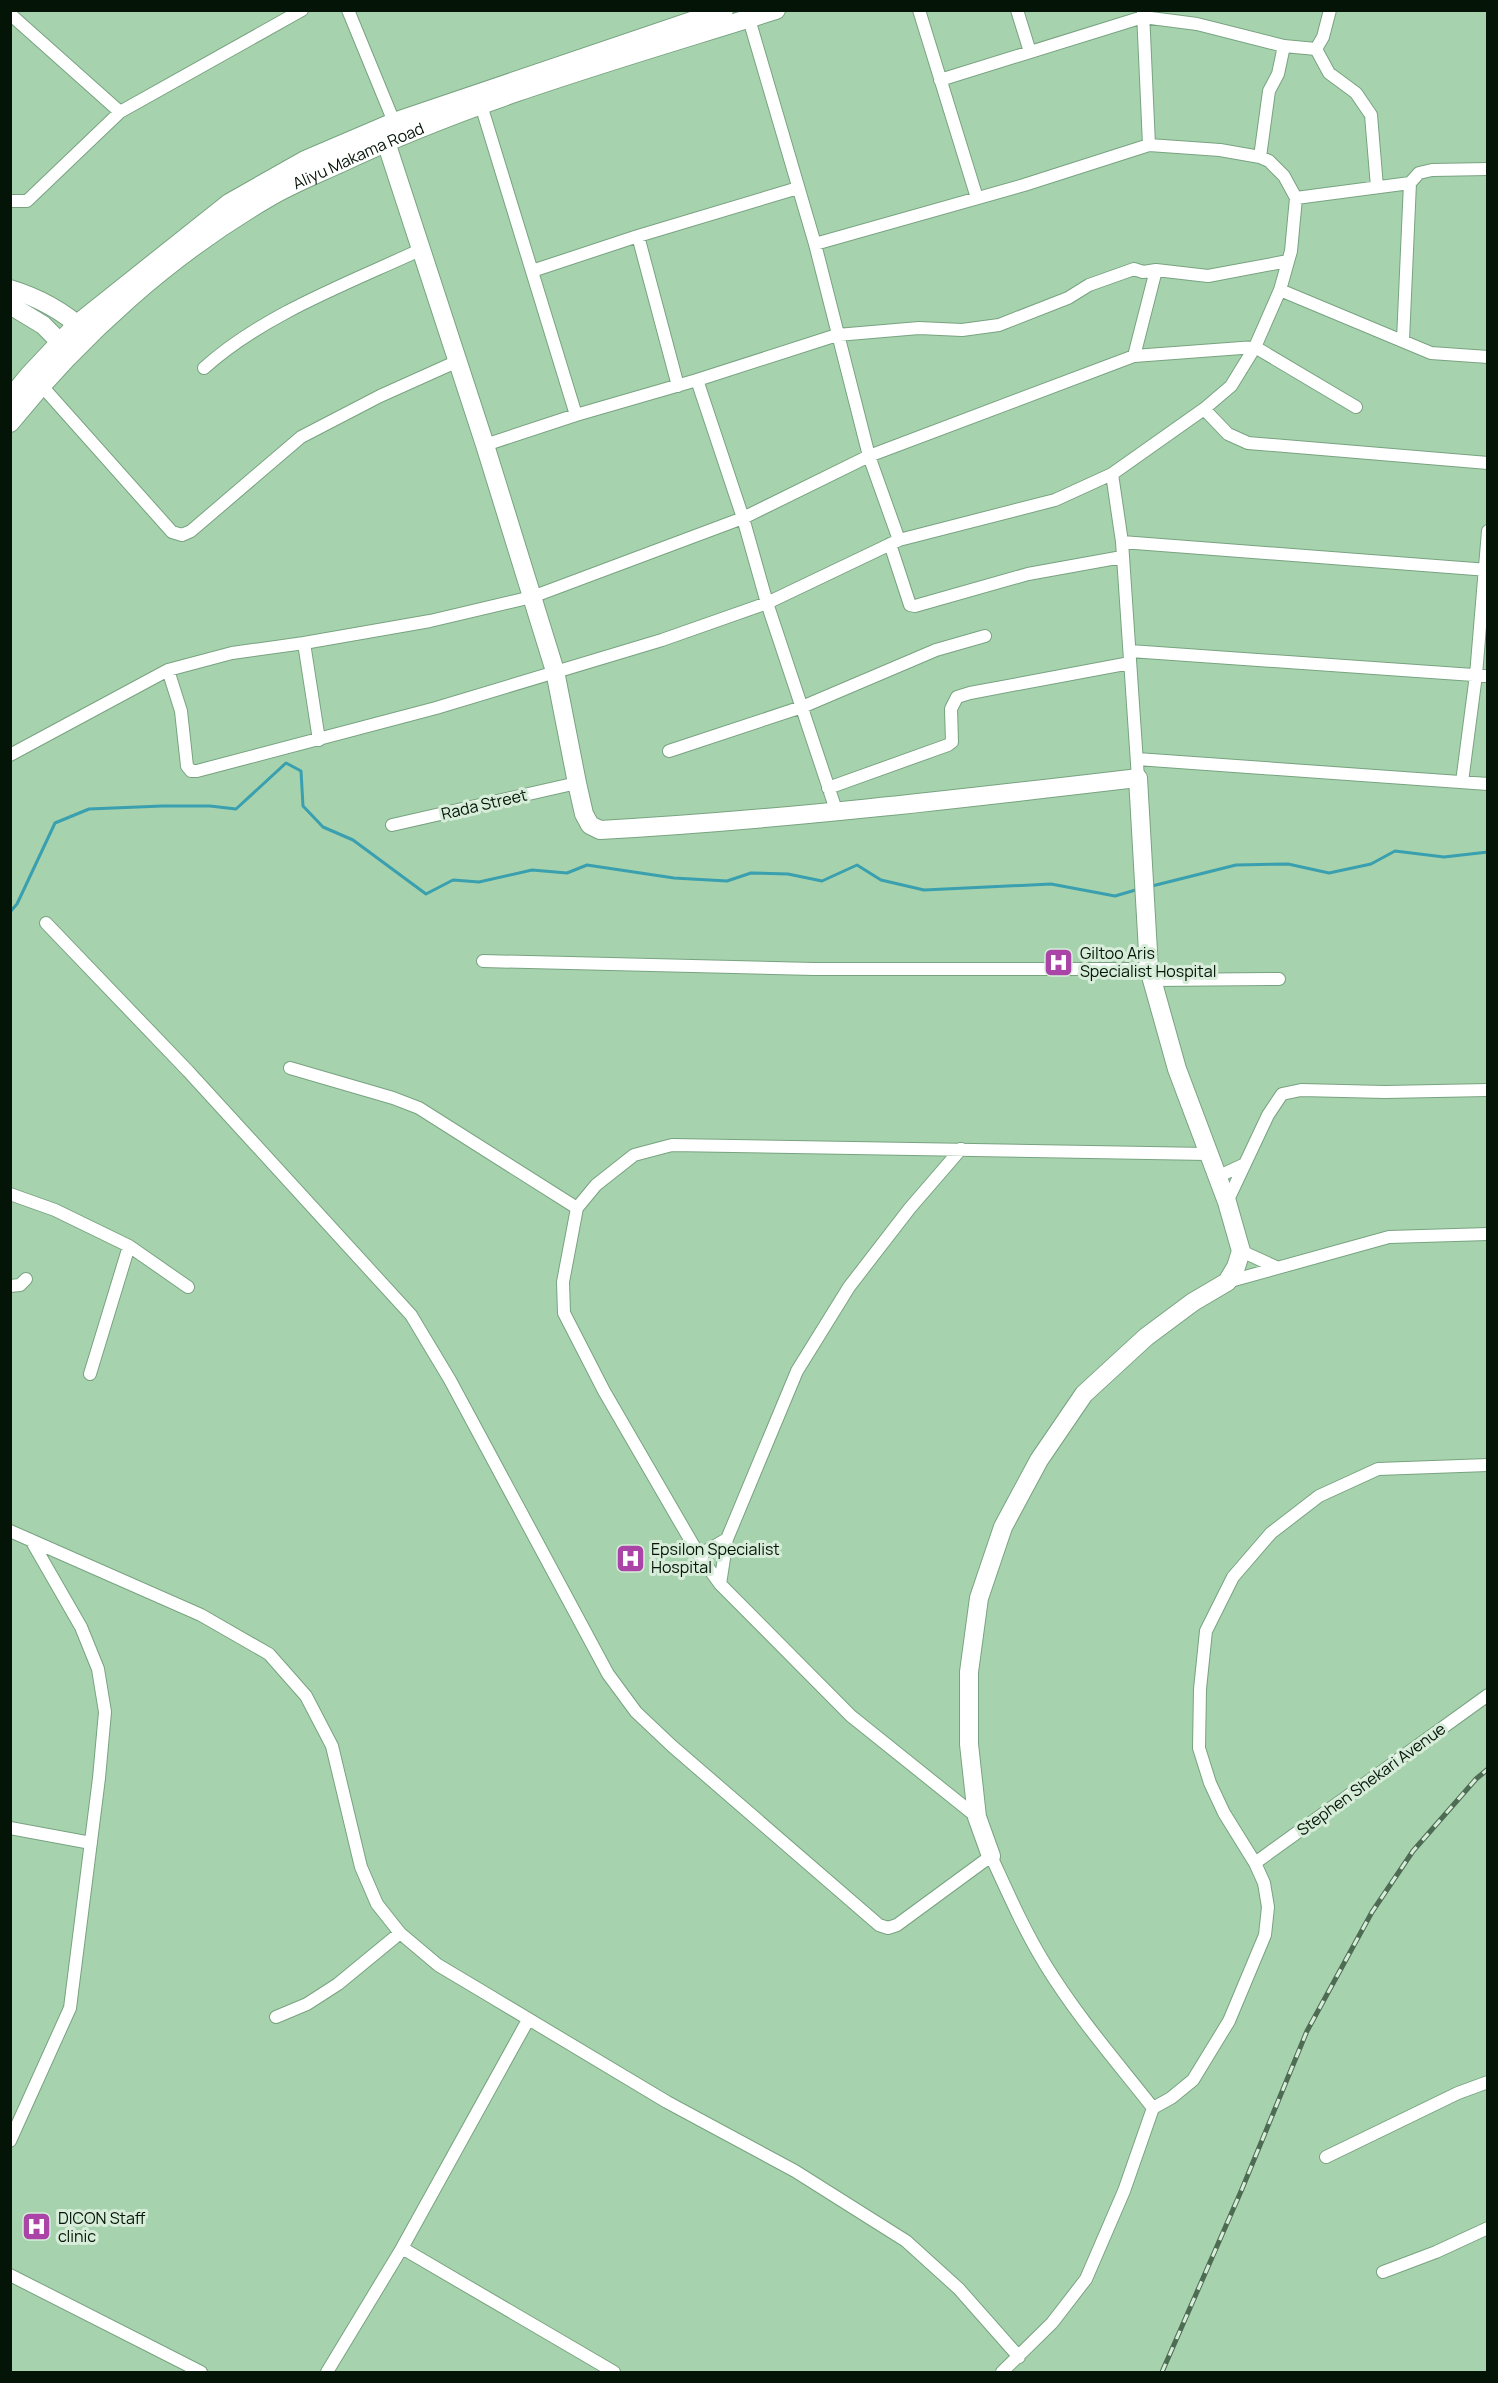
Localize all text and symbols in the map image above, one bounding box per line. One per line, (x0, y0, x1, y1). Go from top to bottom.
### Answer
street label: Aliyu Makama Road (289, 117, 427, 194)
street label: Rada Street (439, 783, 529, 825)
place label: Giltoo Aris Specialist Hospital (1080, 942, 1216, 982)
hospital icon: Giltoo Aris Specialist Hospital (1043, 946, 1075, 978)
place label: Epsilon Specialist Hospital (651, 1538, 780, 1578)
hospital icon: Epsilon Specialist Hospital (614, 1542, 646, 1574)
street label: Stephen Shekari Avenue (1292, 1718, 1450, 1840)
place label: DICON Staff clinic (58, 2207, 146, 2247)
hospital icon: DICON Staff clinic (21, 2211, 53, 2243)

